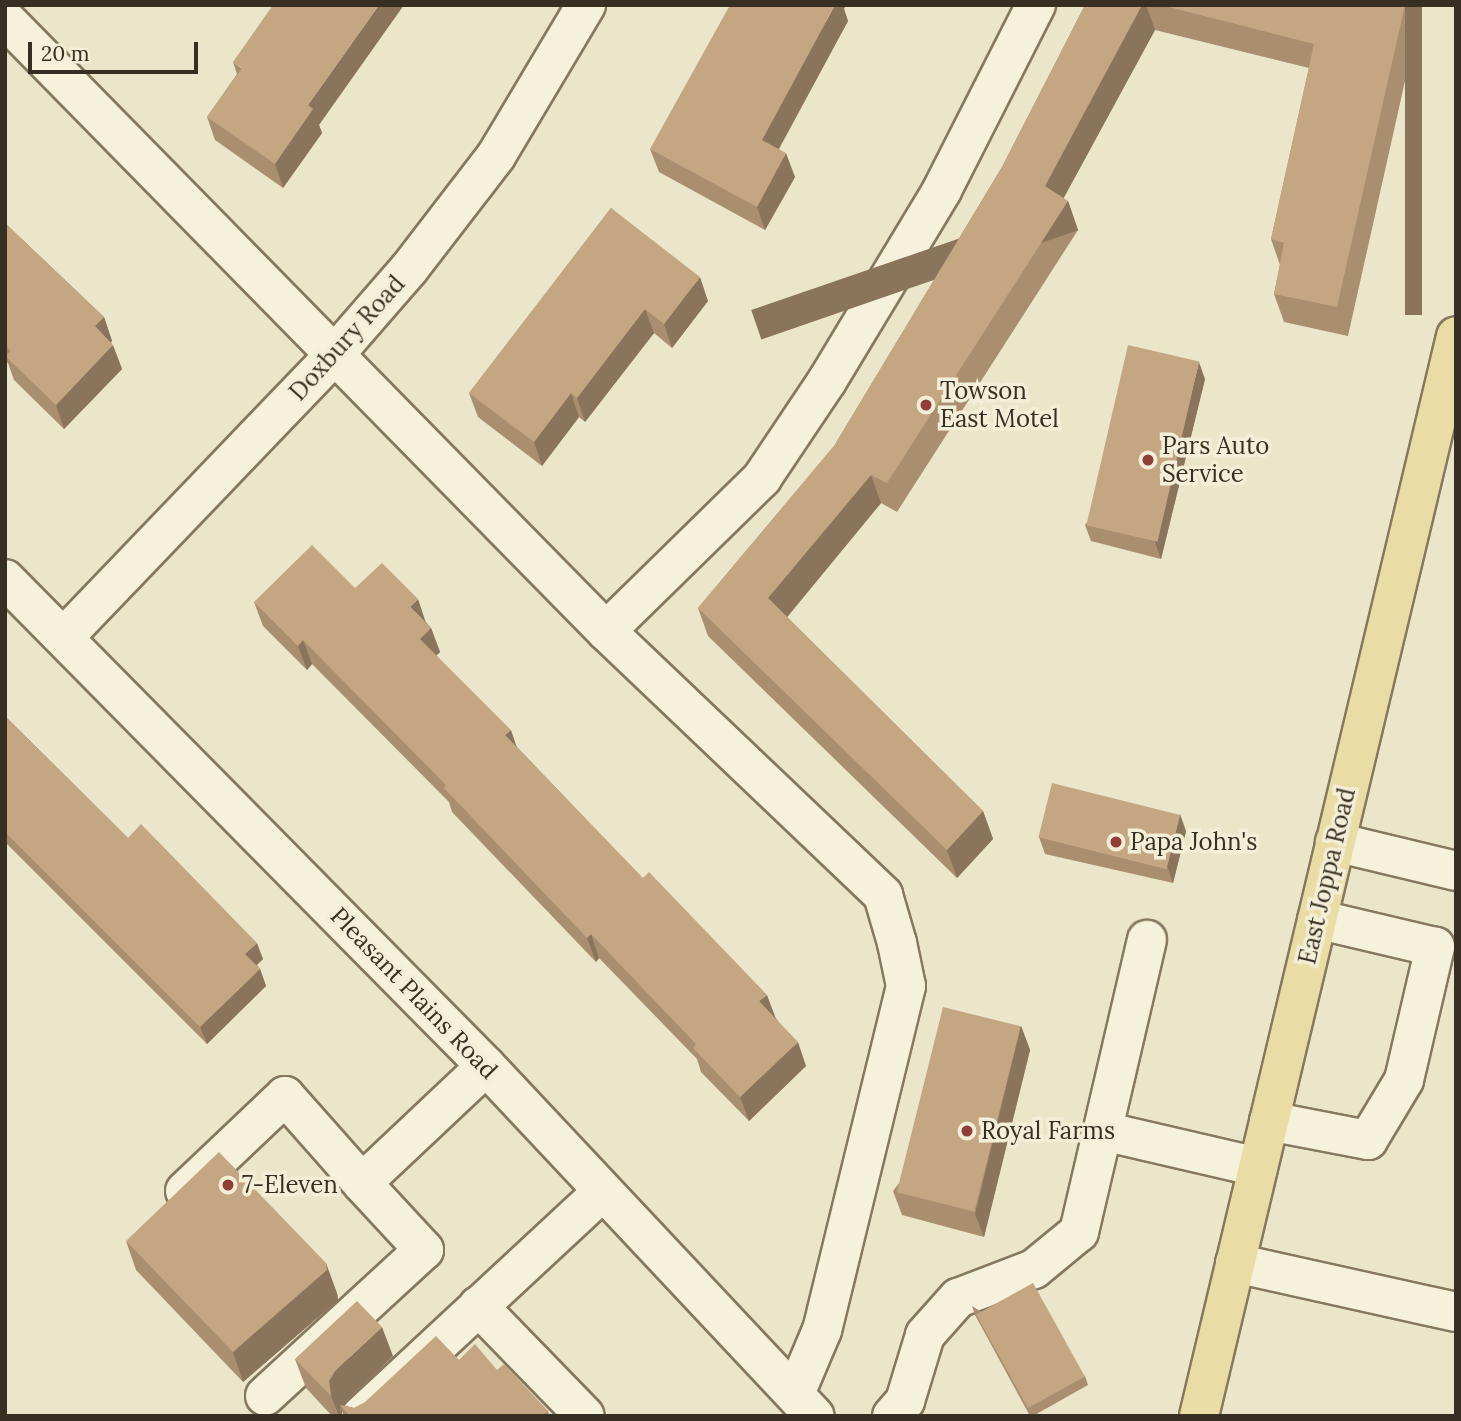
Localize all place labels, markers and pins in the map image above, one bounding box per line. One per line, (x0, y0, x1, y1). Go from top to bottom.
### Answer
place label: Towson East Motel (940, 377, 1059, 433)
marker: Towson East Motel (918, 397, 934, 413)
place label: Pars Auto Service (1162, 432, 1269, 488)
marker: Pars Auto Service (1140, 452, 1156, 468)
place label: Papa John's (1130, 828, 1257, 856)
marker: Papa John's (1108, 834, 1124, 850)
place label: Royal Farms (981, 1117, 1115, 1145)
marker: Royal Farms (959, 1123, 975, 1139)
place label: 7-Eleven (242, 1171, 338, 1199)
marker: 7-Eleven (220, 1177, 236, 1193)

